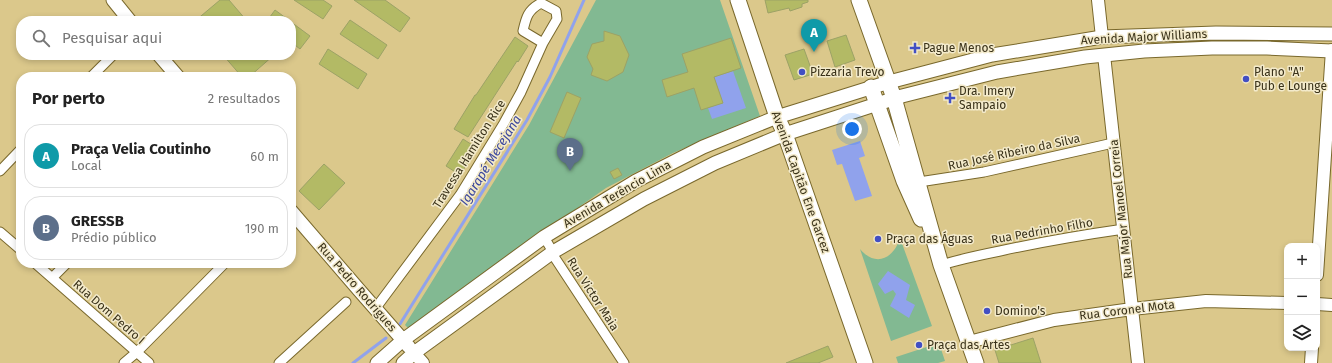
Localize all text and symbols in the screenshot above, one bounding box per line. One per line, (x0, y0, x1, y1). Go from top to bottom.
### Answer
search box (16, 16, 296, 60)
pin: A (801, 19, 827, 52)
icon: search (30, 27, 52, 49)
street label: Avenida Major Williams (1080, 27, 1208, 47)
text: Pesquisar aqui (62, 29, 162, 47)
place label: Pague Menos (923, 41, 994, 55)
marker: Pague Menos (910, 43, 920, 53)
place label: Pizzaria Trevo (810, 65, 884, 79)
place label: Plano "A" Pub e Lounge (1254, 65, 1327, 93)
marker: Pizzaria Trevo (797, 67, 807, 77)
marker: Plano "A" Pub e Lounge (1241, 74, 1251, 84)
place label: Dra. Imery Sampaio (959, 84, 1015, 112)
text: Por perto (32, 88, 105, 109)
text: 2 resultados (208, 91, 280, 106)
marker: Dra. Imery Sampaio (944, 92, 956, 104)
street label: Travessa Hamilton Rice (430, 97, 508, 211)
street label: Avenida Capitão Ene Garcez (769, 109, 833, 255)
water label: Igarapé Mecejana (457, 112, 524, 208)
your location (842, 119, 862, 139)
street label: Rua José Ribeiro da Silva (947, 131, 1081, 173)
pin: B (557, 138, 583, 171)
street label: Rua Major Manoel Correia (1107, 139, 1135, 279)
text: Praça Velia Coutinho (71, 140, 211, 158)
text: A (42, 149, 50, 164)
text: 60 m (250, 149, 279, 164)
street label: Avenida Terêncio Lima (561, 157, 673, 231)
text: Local (71, 158, 102, 173)
text: GRESSB (71, 212, 124, 230)
street label: Rua Pedrinho Filho (990, 215, 1094, 247)
text: B (42, 221, 50, 236)
text: 190 m (245, 221, 279, 236)
text: Prédio público (71, 230, 157, 245)
place label: Praça das Águas (886, 231, 974, 246)
marker: Praça das Águas (873, 234, 883, 244)
street label: Rua Pedro Rodrigues (315, 240, 400, 335)
map controls (1284, 243, 1320, 351)
button: + (1284, 243, 1320, 279)
street label: Rua Victor Maia (564, 255, 622, 333)
street label: Rua Dom Pedro I (70, 277, 148, 347)
button: − (1284, 279, 1320, 315)
street label: Rua Coronel Mota (1078, 297, 1176, 323)
place label: Domino's (995, 304, 1046, 318)
marker: Domino's (982, 306, 992, 316)
button: layers (1284, 315, 1320, 351)
place label: Praça das Artes (927, 338, 1010, 352)
marker: Praça das Artes (914, 340, 924, 350)

